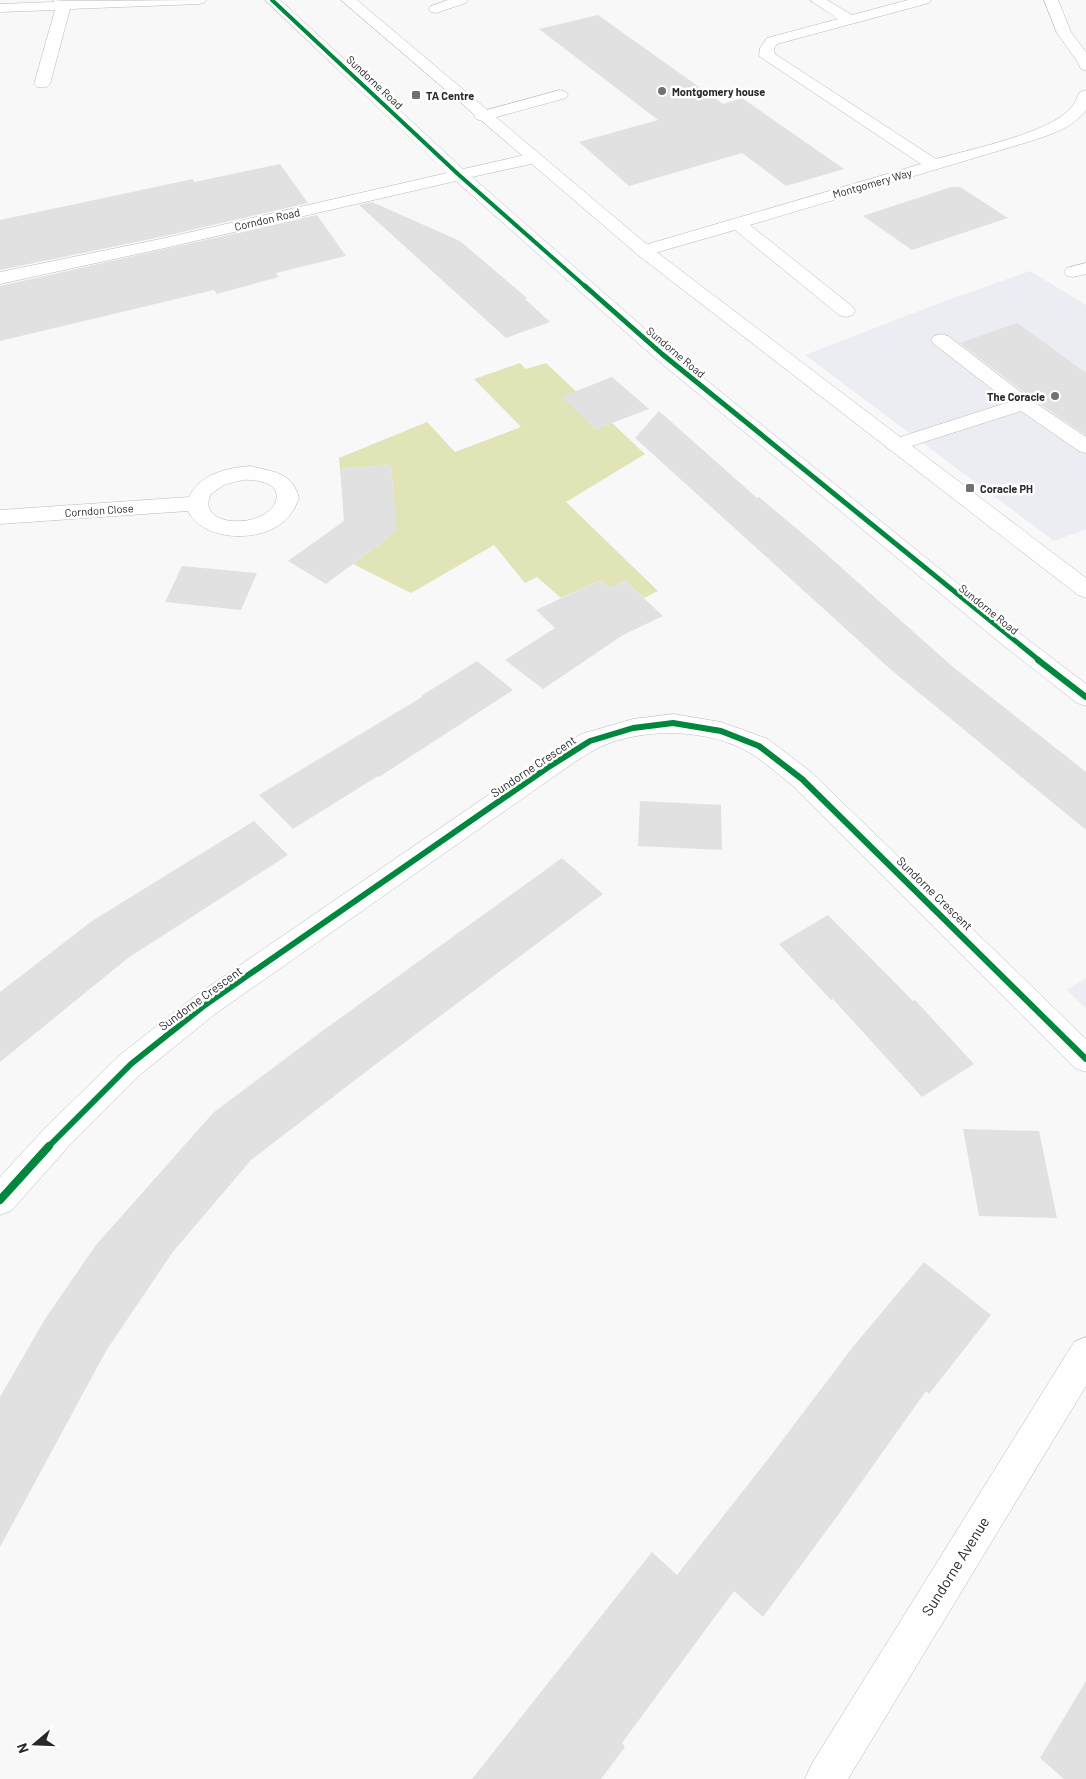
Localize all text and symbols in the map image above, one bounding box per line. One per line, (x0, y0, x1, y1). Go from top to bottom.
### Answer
street label: Sundorne Road (344, 53, 406, 111)
marker: Montgomery house (656, 85, 668, 97)
place label: Montgomery house (672, 85, 765, 98)
marker: TA Centre (410, 89, 422, 101)
place label: TA Centre (426, 89, 474, 102)
street label: Montgomery Way (831, 165, 913, 201)
street label: Corndon Road (233, 205, 301, 233)
street label: Sundorne Road (644, 324, 708, 380)
place label: The Coracle (987, 390, 1045, 403)
marker: The Coracle (1049, 390, 1061, 402)
marker: Coracle PH (964, 482, 976, 494)
place label: Coracle PH (980, 482, 1033, 495)
street label: Corndon Close (64, 501, 134, 519)
street label: Sundorne Road (957, 581, 1021, 637)
street label: Sundorne Crescent (488, 732, 578, 800)
street label: Sundorne Crescent (894, 853, 976, 933)
street label: Sundorne Crescent (156, 963, 244, 1033)
street label: Sundorne Avenue (917, 1513, 993, 1619)
north arrow (10, 1719, 60, 1769)
text: N (13, 1741, 32, 1756)

